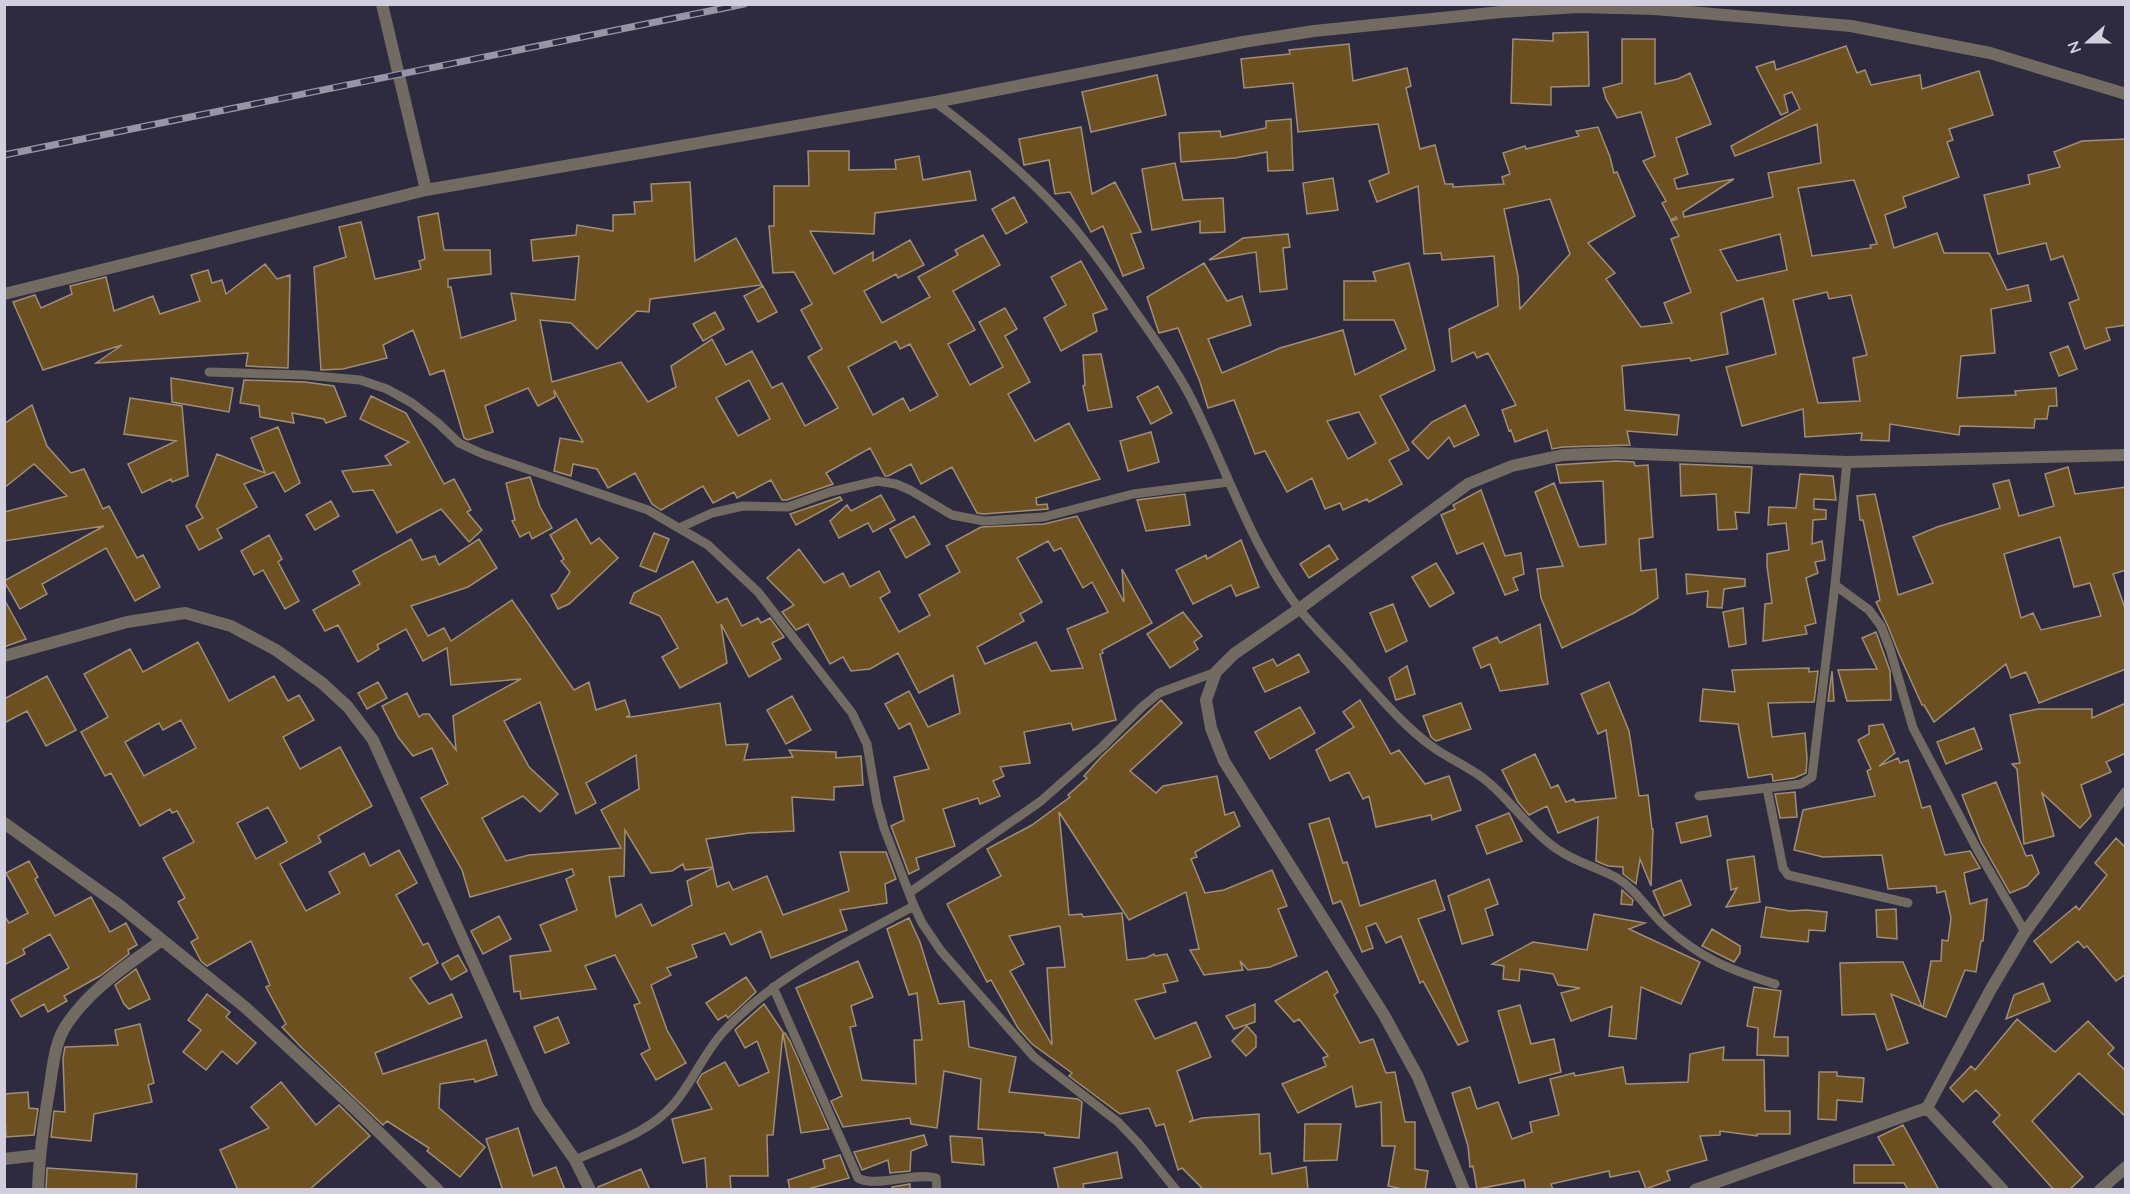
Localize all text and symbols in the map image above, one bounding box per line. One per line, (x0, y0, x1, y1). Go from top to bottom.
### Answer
north arrow (2058, 12, 2118, 72)
text: N (2063, 38, 2085, 56)

